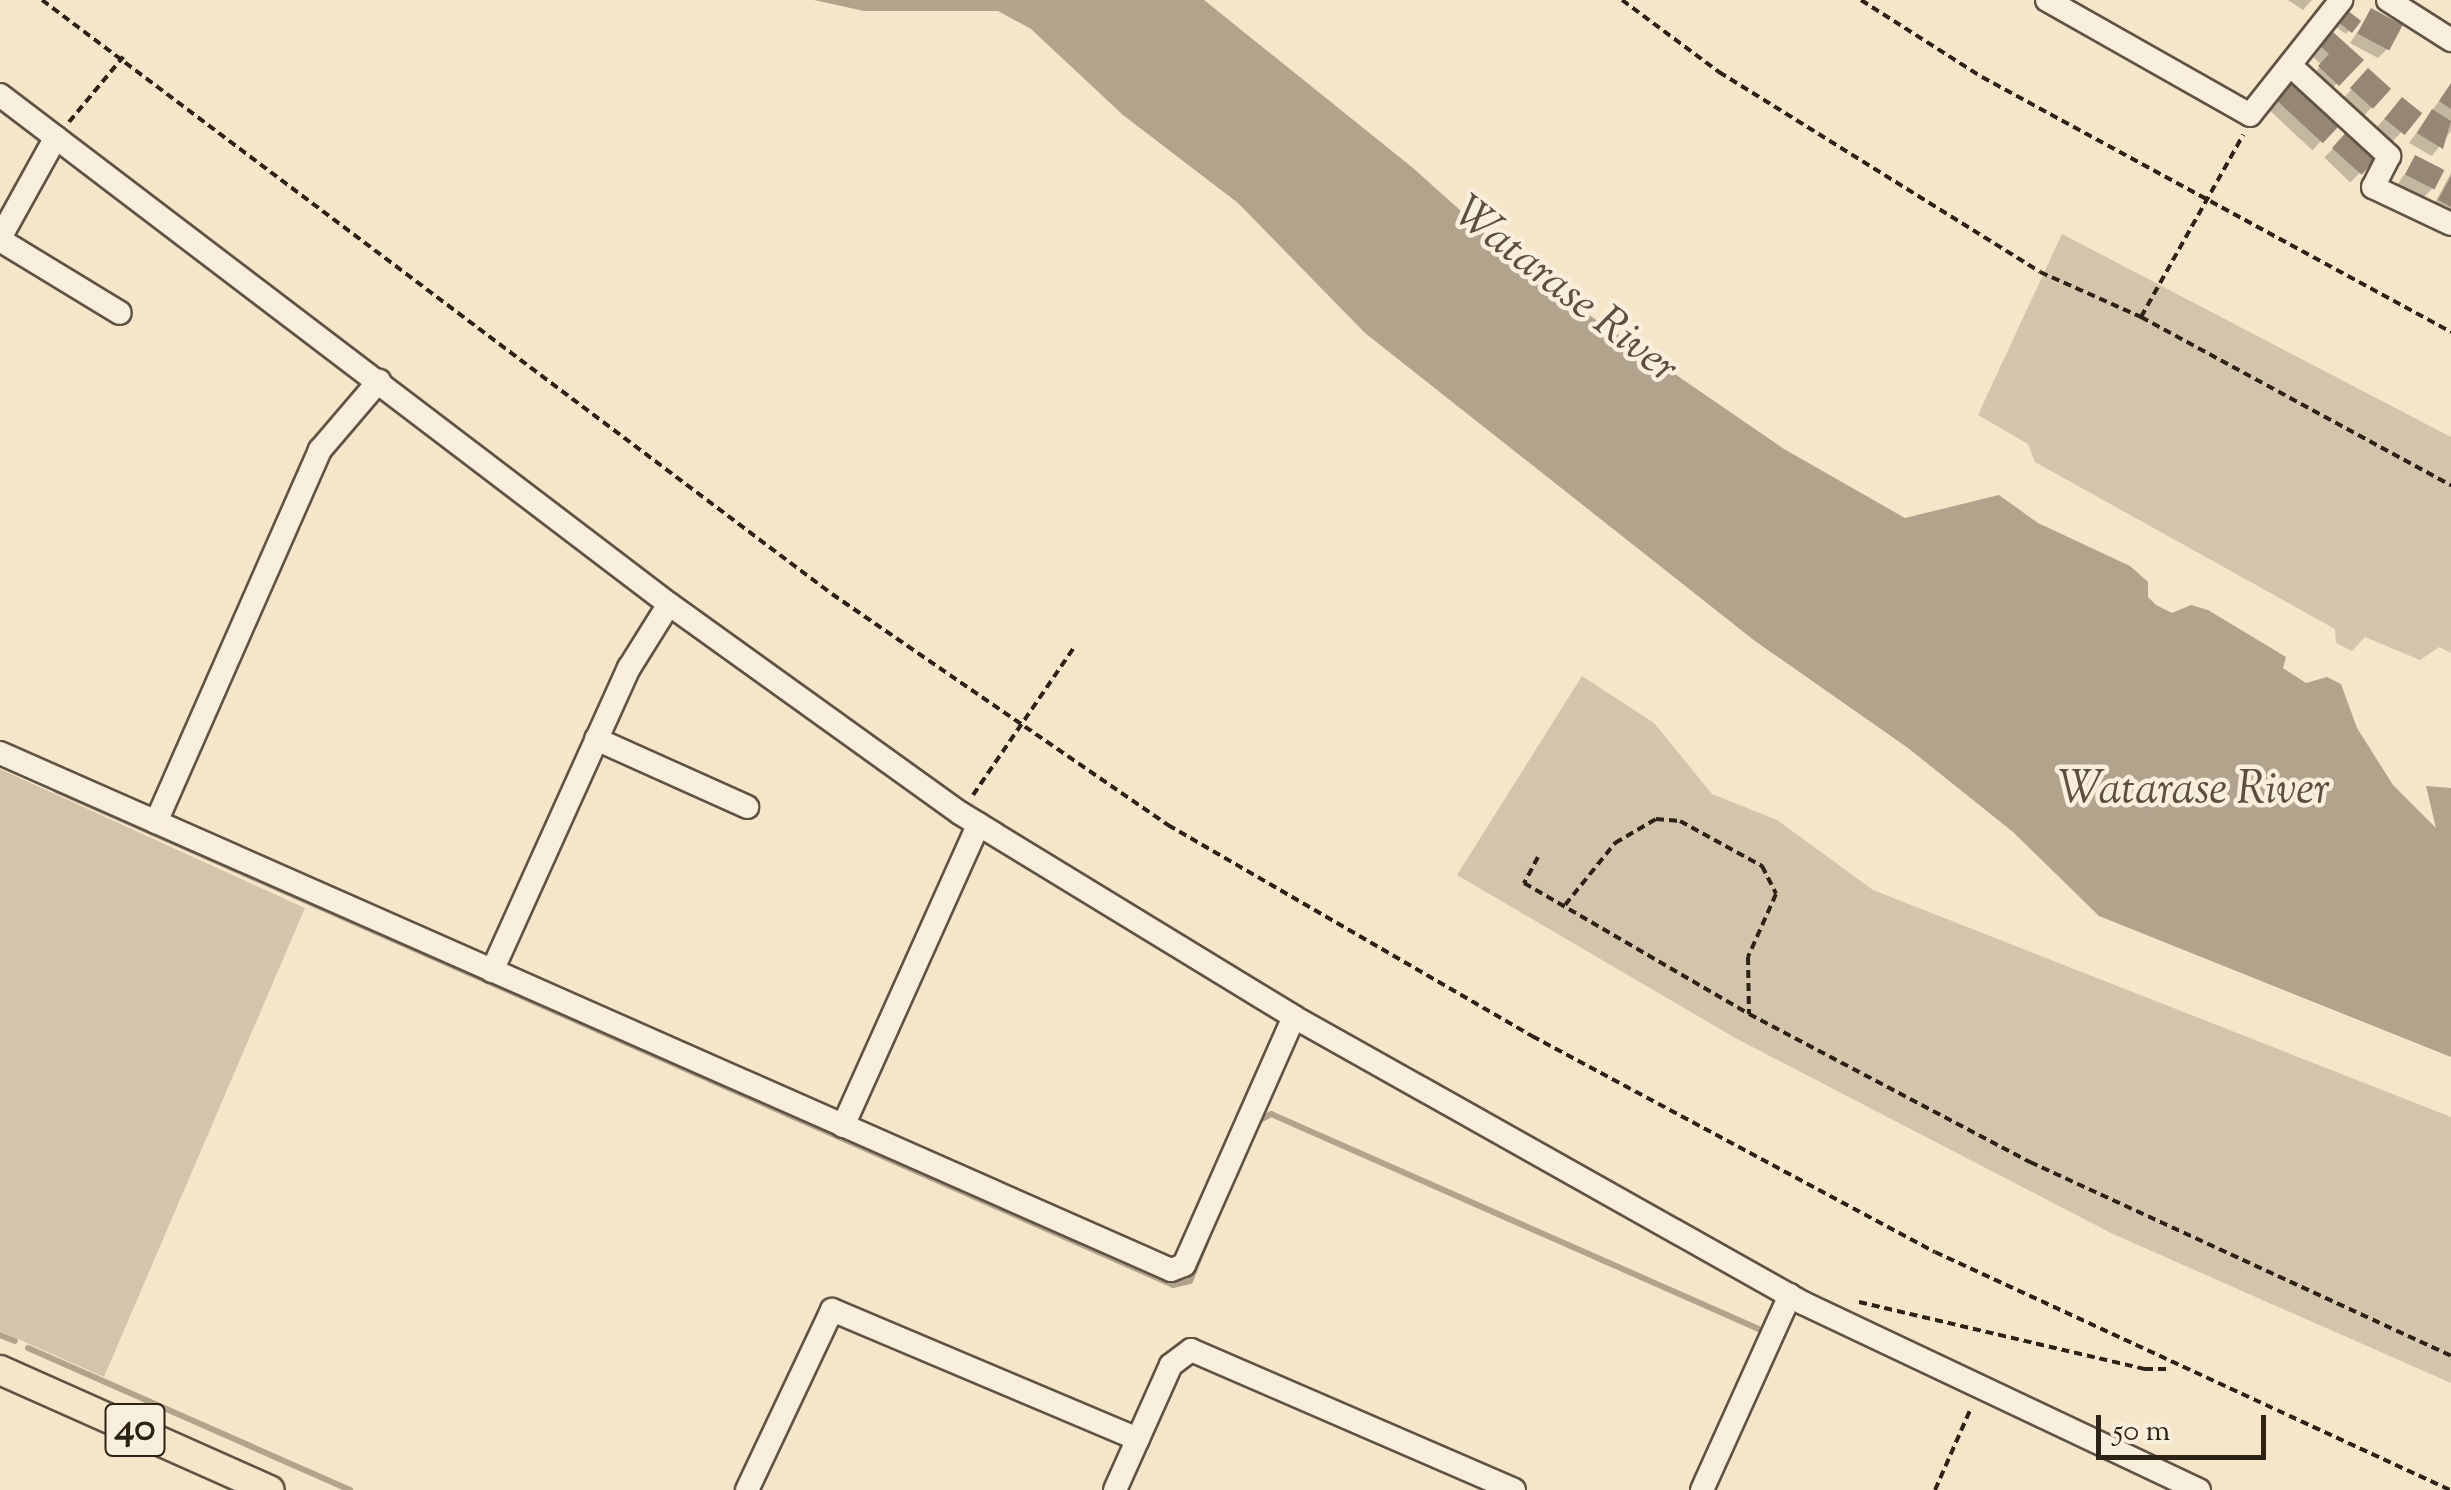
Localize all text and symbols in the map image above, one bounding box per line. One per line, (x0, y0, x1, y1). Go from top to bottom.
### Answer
water label: Watarase River (1440, 187, 1688, 397)
water label: Watarase River (2058, 765, 2330, 819)
road number: 40 (102, 1395, 168, 1465)
scale bar (2101, 1395, 2271, 1457)
text: 50 m (2113, 1411, 2170, 1454)

